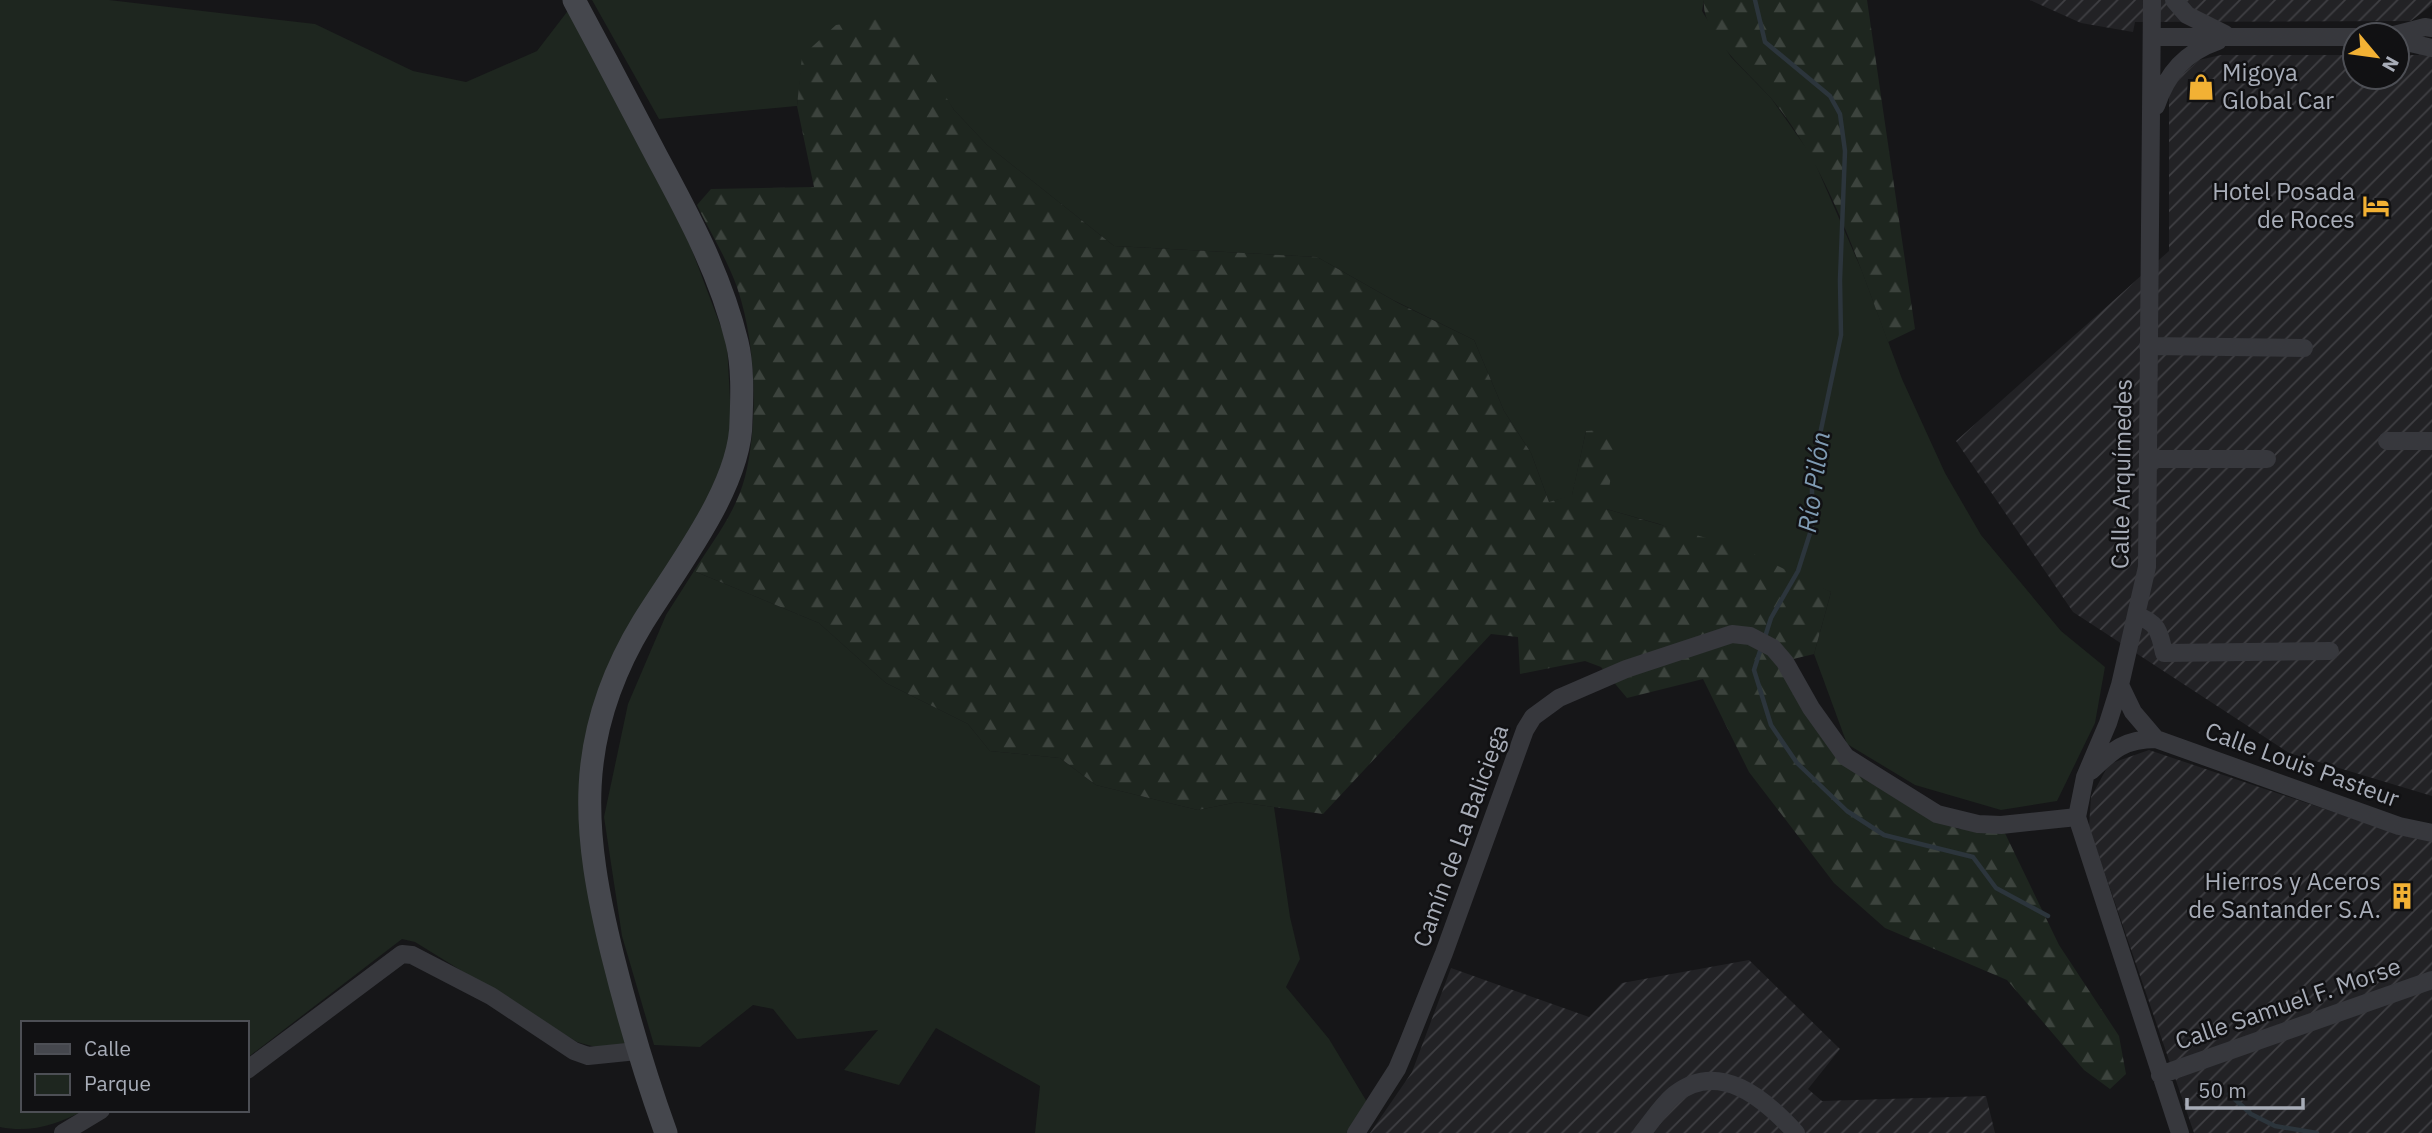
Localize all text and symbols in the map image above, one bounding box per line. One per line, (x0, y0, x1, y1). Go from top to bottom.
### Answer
north arrow (2341, 21, 2411, 91)
text: N (2377, 52, 2405, 76)
place label: Migoya Global Car (2222, 56, 2334, 116)
shop icon: Migoya Global Car (2186, 72, 2216, 102)
place label: Hotel Posada de Roces (2212, 175, 2355, 235)
hotel icon: Hotel Posada de Roces (2361, 191, 2391, 221)
street label: Calle Arquímedes (2103, 379, 2139, 569)
water label: Río Pilón (1789, 429, 1837, 535)
street label: Calle Louis Pasteur (2201, 714, 2404, 814)
street label: Camín de La Baliciega (1405, 720, 1515, 951)
place label: Hierros y Aceros de Santander S.A. (2188, 865, 2381, 925)
building icon: Hierros y Aceros de Santander S.A. (2387, 881, 2417, 911)
street label: Calle Samuel F. Morse (2171, 949, 2405, 1057)
legend (21, 1021, 248, 1112)
text: Calle (84, 1034, 131, 1062)
scale bar (2187, 1066, 2302, 1110)
text: Parque (84, 1069, 151, 1097)
text: 50 m (2198, 1076, 2247, 1104)

